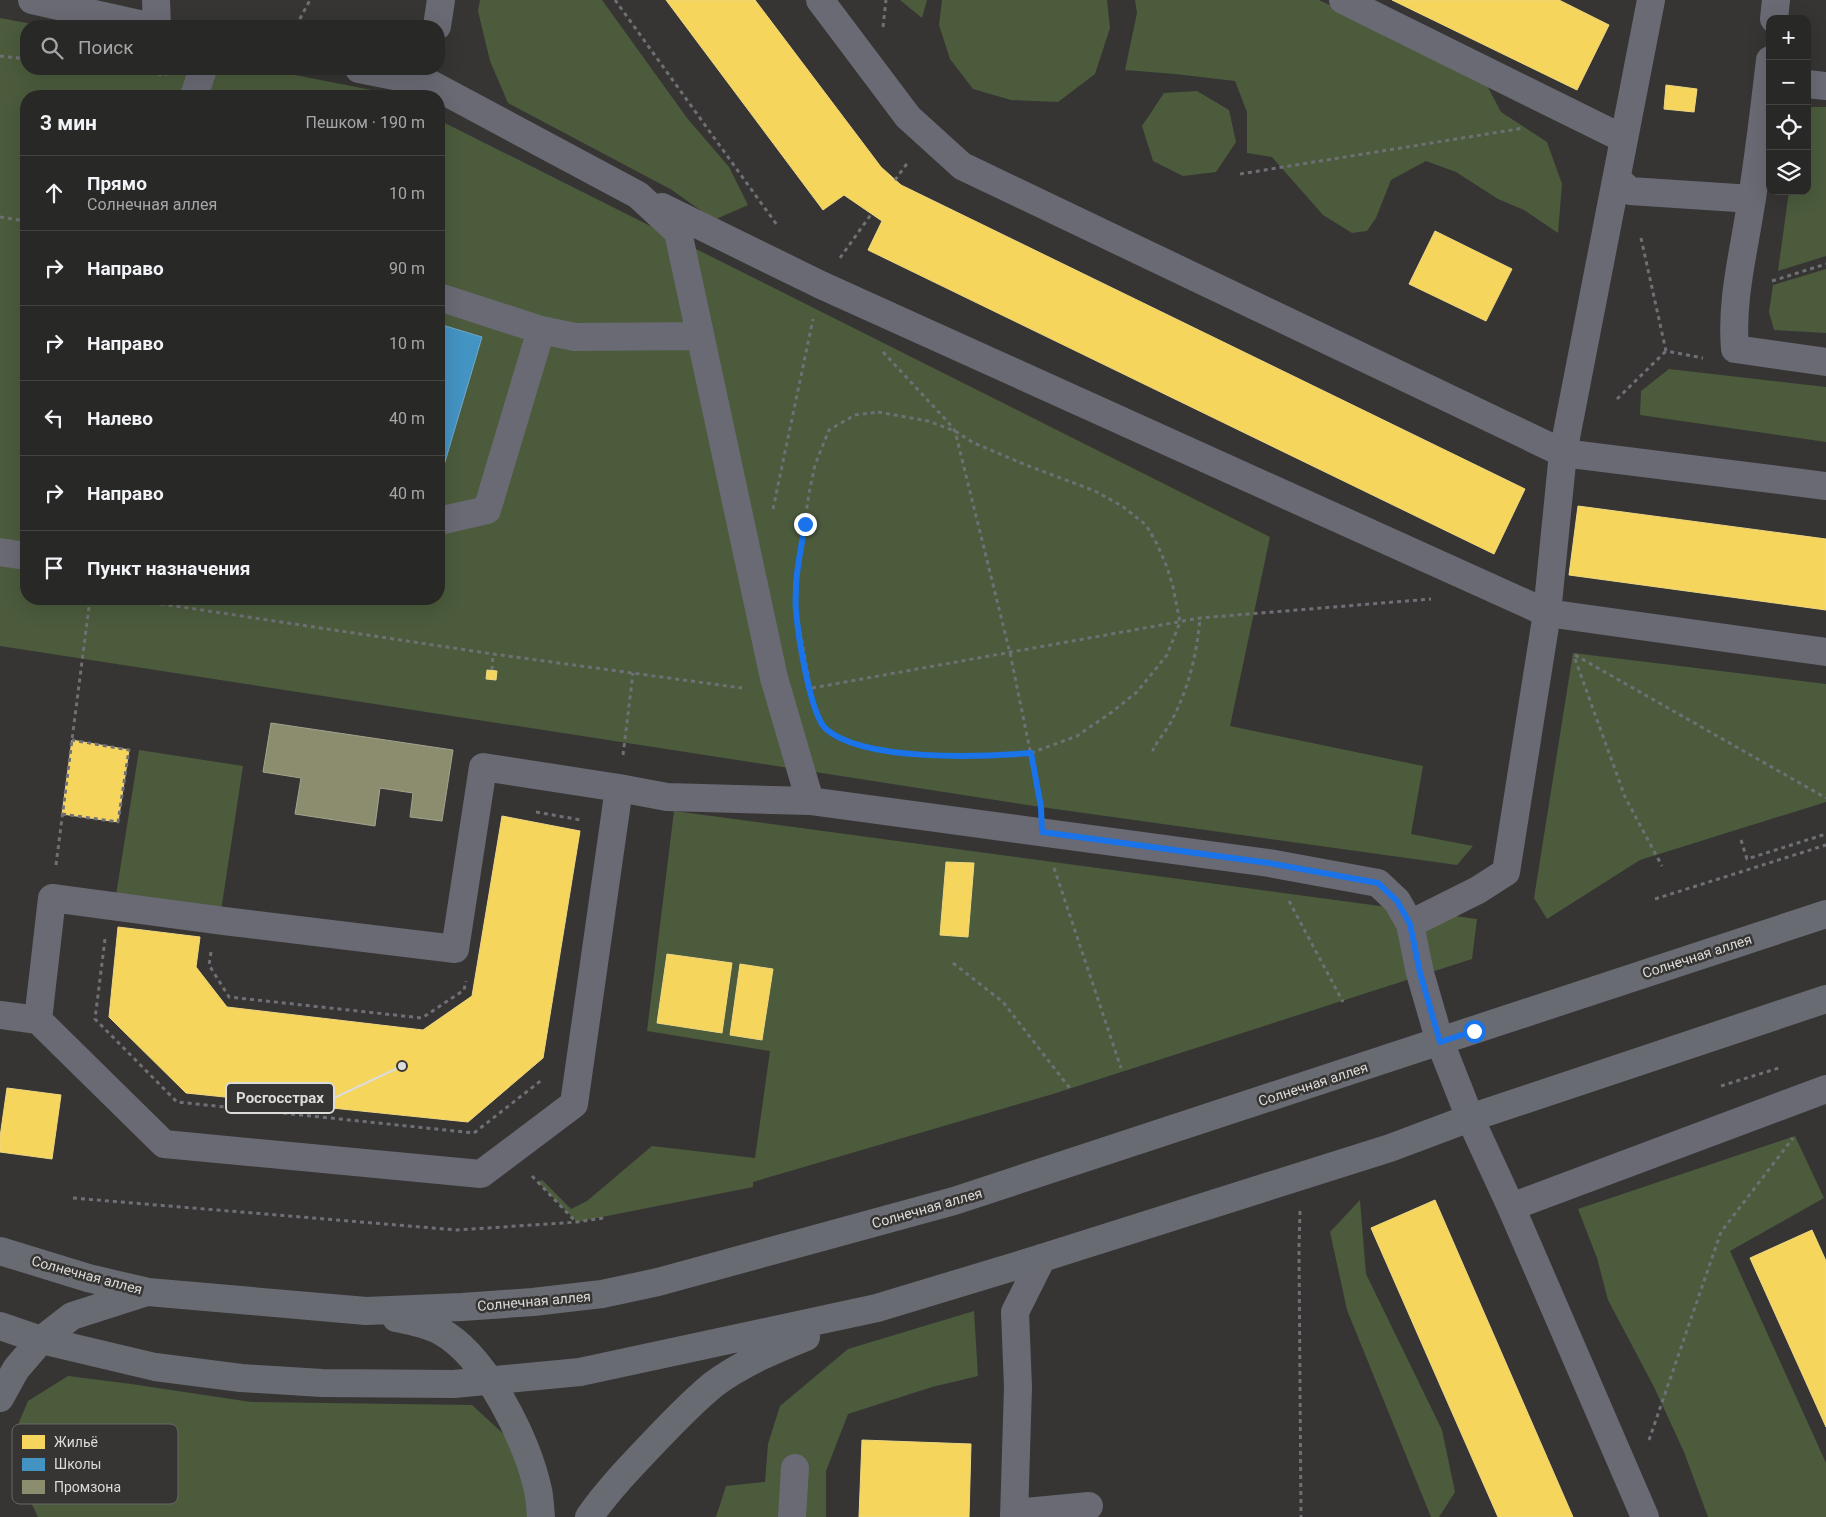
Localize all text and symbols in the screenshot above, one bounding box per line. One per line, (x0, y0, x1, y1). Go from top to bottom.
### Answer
map controls (1766, 15, 1811, 195)
button: + (1766, 15, 1811, 60)
search box (20, 20, 445, 75)
icon: search (38, 34, 66, 62)
text: Поиск (78, 36, 134, 59)
button: − (1766, 60, 1811, 105)
button: locate (1766, 105, 1811, 150)
text: 3 мин (40, 111, 97, 135)
text: Пешком · 190 m (306, 113, 425, 132)
button: layers (1766, 150, 1811, 195)
text: Прямо (87, 172, 147, 195)
icon: ahead (40, 179, 68, 207)
text: 10 m (389, 184, 425, 203)
text: Солнечная аллея (87, 195, 217, 214)
icon: right (40, 254, 68, 282)
text: Направо (87, 257, 164, 280)
text: 90 m (389, 259, 425, 278)
icon: right (40, 329, 68, 357)
text: Направо (87, 332, 164, 355)
text: 10 m (389, 334, 425, 353)
icon: left (40, 404, 68, 432)
text: Налево (87, 407, 153, 430)
text: 40 m (389, 409, 425, 428)
icon: right (40, 479, 68, 507)
text: Направо (87, 482, 164, 505)
text: 40 m (389, 484, 425, 503)
route end (794, 513, 817, 536)
icon: arrive (40, 554, 68, 582)
text: Пункт назначения (87, 557, 250, 580)
street label: Солнечная аллея (1640, 931, 1754, 981)
route start (1463, 1020, 1486, 1043)
street label: Солнечная аллея (1256, 1059, 1370, 1109)
callout: Росгосстрах (226, 1083, 334, 1113)
text: Росгосстрах (236, 1089, 324, 1107)
street label: Солнечная аллея (870, 1185, 984, 1231)
street label: Солнечная аллея (30, 1253, 144, 1297)
street label: Солнечная аллея (477, 1288, 591, 1314)
legend (12, 1424, 178, 1504)
text: Жильё (54, 1434, 98, 1450)
text: Школы (54, 1456, 101, 1472)
text: Промзона (54, 1479, 121, 1495)

